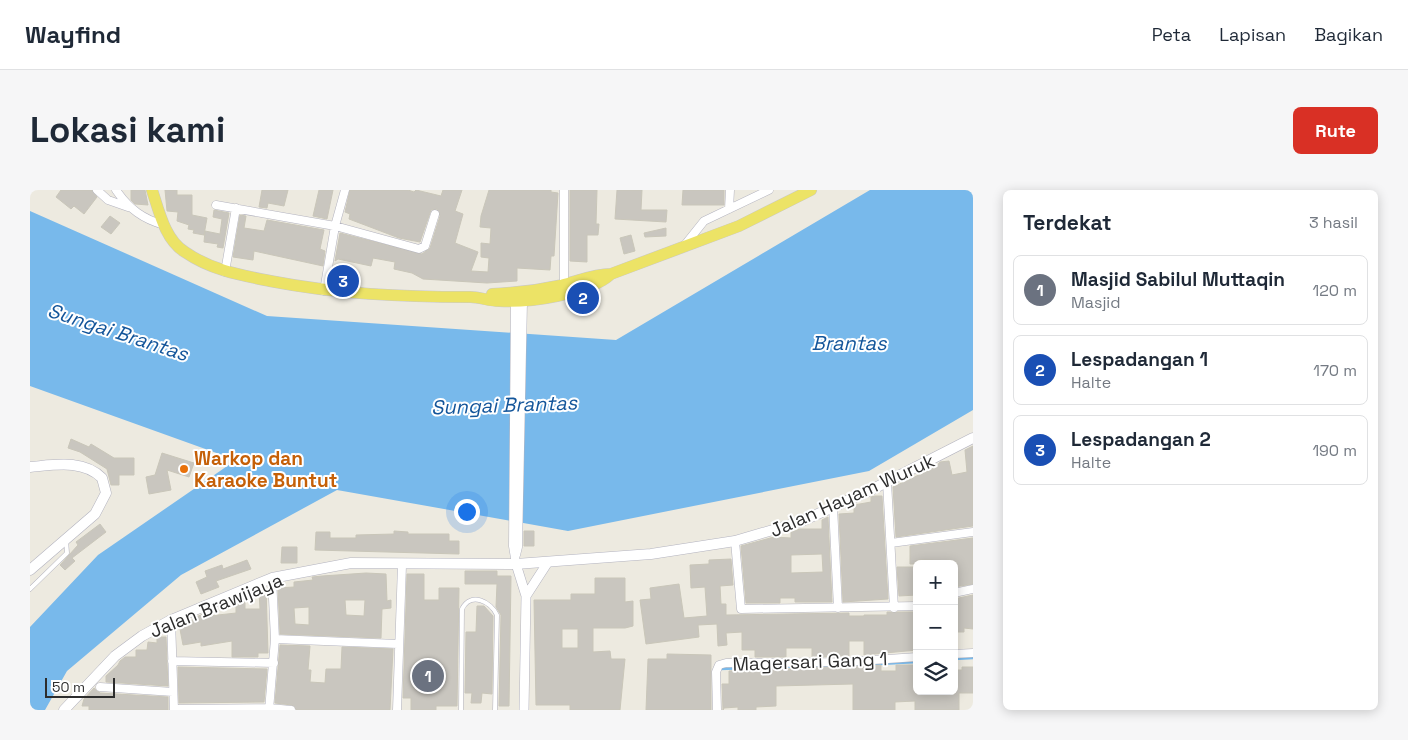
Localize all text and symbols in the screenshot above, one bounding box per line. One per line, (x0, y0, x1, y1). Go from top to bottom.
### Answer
text: Wayfind (25, 19, 121, 50)
text: Peta (1152, 23, 1191, 46)
text: Lapisan (1219, 23, 1286, 46)
text: Bagikan (1314, 23, 1383, 46)
button: Rute (1293, 107, 1378, 154)
text: Lokasi kami (30, 108, 225, 152)
text: Terdekat (1023, 209, 1112, 236)
text: 3 hasil (1309, 212, 1358, 233)
pin: 3 (327, 262, 359, 300)
text: Masjid Sabilul Muttaqin (1071, 267, 1285, 292)
pin: 2 (567, 279, 599, 317)
text: 1 (1036, 280, 1044, 301)
text: 120 m (1313, 280, 1357, 301)
text: Masjid (1071, 292, 1121, 313)
water label: Sungai Brantas (44, 297, 193, 367)
water label: Brantas (811, 330, 888, 356)
text: Lespadangan 1 (1071, 347, 1208, 372)
text: 2 (1035, 360, 1045, 381)
text: 170 m (1313, 360, 1357, 381)
text: Halte (1071, 372, 1111, 393)
water label: Sungai Brantas (431, 389, 579, 421)
text: Lespadangan 2 (1071, 427, 1211, 452)
text: 3 (1035, 440, 1045, 461)
text: 190 m (1312, 440, 1357, 461)
place label: Warkop dan Karaoke Buntut (194, 446, 337, 493)
street label: Jalan Hayam Wuruk (766, 448, 939, 543)
text: Halte (1071, 452, 1111, 473)
marker: Warkop dan Karaoke Buntut (178, 463, 190, 475)
your location (454, 499, 480, 525)
map controls (913, 560, 958, 695)
button: + (913, 560, 958, 605)
street label: Jalan Brawijaya (146, 567, 287, 644)
button: − (913, 605, 958, 650)
street label: Magersari Gang 1 (732, 646, 888, 677)
button: layers (913, 650, 958, 695)
pin: 1 (412, 657, 444, 695)
scale bar (45, 675, 115, 698)
text: 50 m (52, 678, 85, 696)

